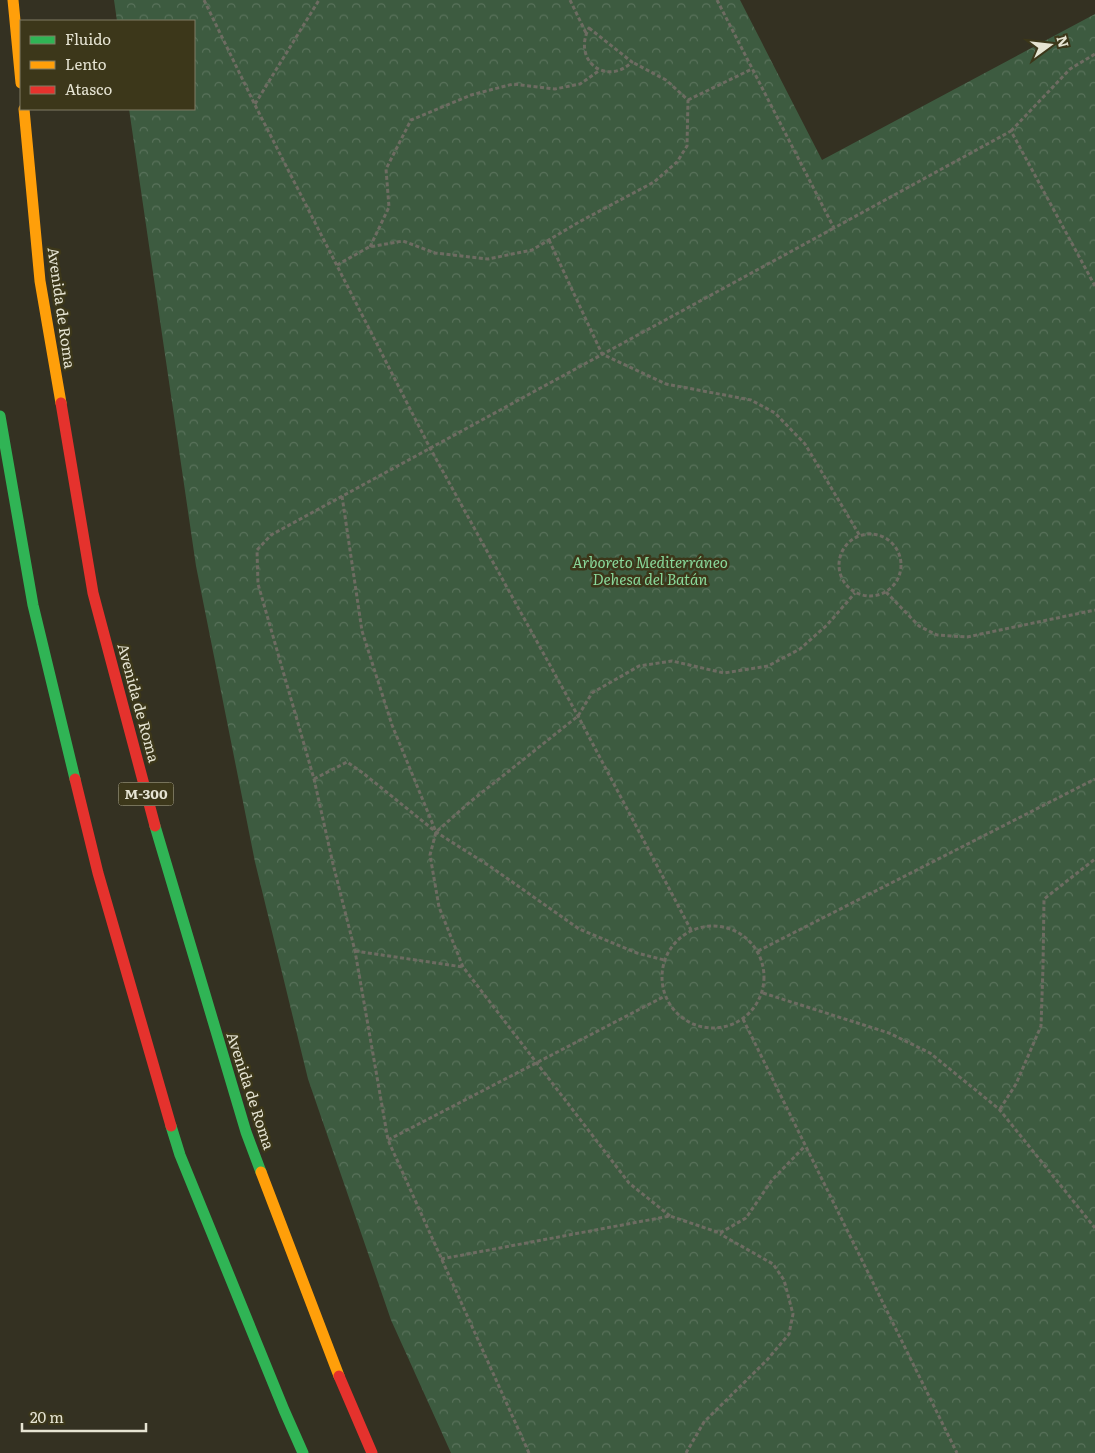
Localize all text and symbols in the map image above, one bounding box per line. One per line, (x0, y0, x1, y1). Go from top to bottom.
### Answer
legend (20, 20, 195, 110)
north arrow (1025, 20, 1075, 70)
text: Fluido (65, 27, 111, 50)
text: N (1052, 33, 1075, 50)
text: Lento (65, 52, 107, 75)
text: Atasco (65, 77, 112, 100)
street label: Avenida de Roma (43, 246, 83, 371)
park label: Arboreto Mediterráneo Dehesa del Batán (572, 550, 728, 590)
street label: Avenida de Roma (112, 640, 167, 766)
road number: M-300 (118, 782, 174, 806)
street label: Avenida de Roma (222, 1029, 282, 1153)
scale bar (22, 1400, 146, 1432)
text: 20 m (30, 1405, 64, 1428)

